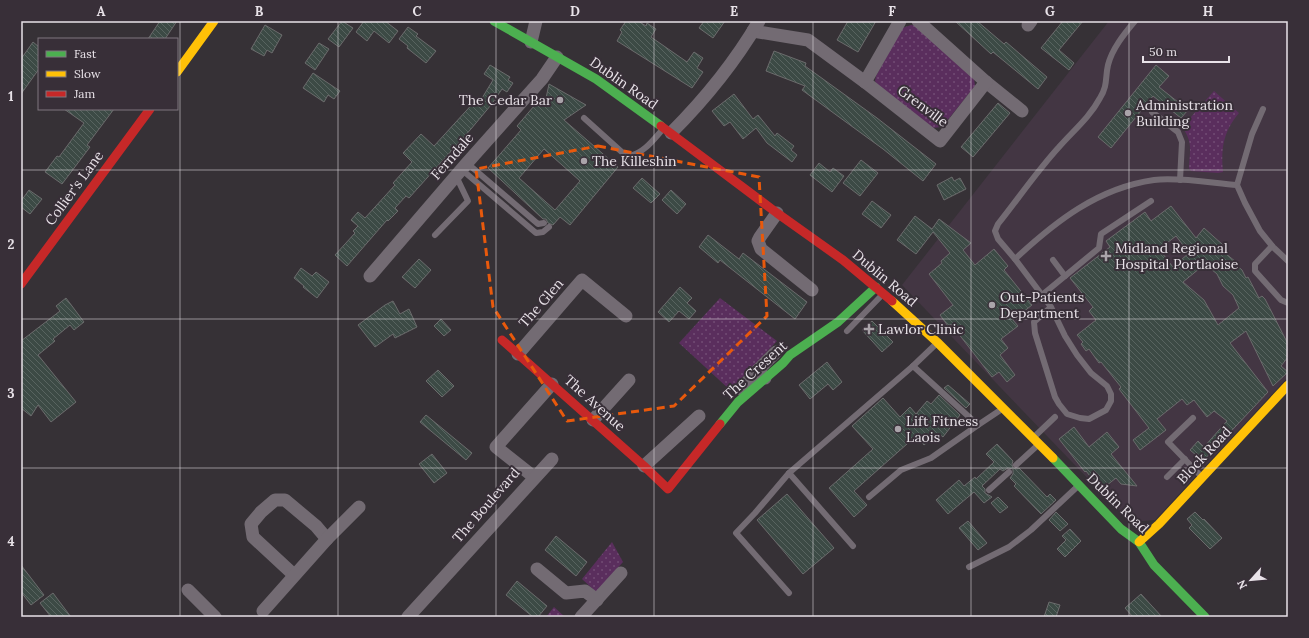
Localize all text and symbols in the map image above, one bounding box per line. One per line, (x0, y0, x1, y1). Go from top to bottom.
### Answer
text: A (97, 3, 106, 20)
text: B (255, 3, 264, 20)
text: C (413, 3, 422, 20)
text: D (570, 3, 580, 20)
text: E (730, 3, 738, 20)
text: F (888, 3, 896, 20)
text: G (1045, 3, 1055, 20)
text: H (1203, 3, 1213, 20)
legend (38, 38, 178, 110)
scale bar (1143, 38, 1229, 64)
text: 50 m (1149, 44, 1177, 59)
text: Fast (74, 46, 97, 61)
street label: Dublin Road (586, 53, 662, 113)
text: Slow (74, 66, 101, 81)
street label: Grenville (894, 81, 952, 131)
text: Jam (73, 86, 95, 101)
text: 1 (8, 88, 14, 105)
place label: The Cedar Bar (459, 91, 552, 109)
marker: The Cedar Bar (555, 95, 565, 105)
place label: Administration Building (1135, 96, 1234, 130)
marker: Administration Building (1123, 108, 1133, 118)
street label: Ferndale (427, 128, 478, 183)
street label: Collier's Lane (41, 147, 107, 229)
place label: The Killeshin (592, 152, 677, 170)
marker: The Killeshin (579, 156, 589, 166)
text: 2 (8, 236, 15, 253)
place label: Midland Regional Hospital Portlaoise (1115, 239, 1239, 273)
street label: Dublin Road (849, 246, 921, 310)
marker: Midland Regional Hospital Portlaoise (1100, 250, 1112, 262)
street label: The Glen (515, 274, 568, 331)
place label: Out-Patients Department (1000, 288, 1084, 322)
marker: Out-Patients Department (987, 300, 997, 310)
place label: Lawlor Clinic (878, 320, 964, 338)
marker: Lawlor Clinic (863, 323, 875, 335)
street label: The Cresent (719, 336, 791, 403)
street label: The Avenue (561, 371, 630, 435)
text: 3 (7, 385, 15, 402)
place label: Lift Fitness Laois (906, 412, 978, 446)
street label: Block Road (1173, 423, 1235, 487)
marker: Lift Fitness Laois (893, 424, 903, 434)
street label: The Boulevard (448, 464, 524, 546)
street label: Dublin Road (1083, 469, 1153, 537)
text: 4 (7, 533, 15, 550)
north arrow (1231, 560, 1271, 600)
text: N (1234, 577, 1250, 592)

